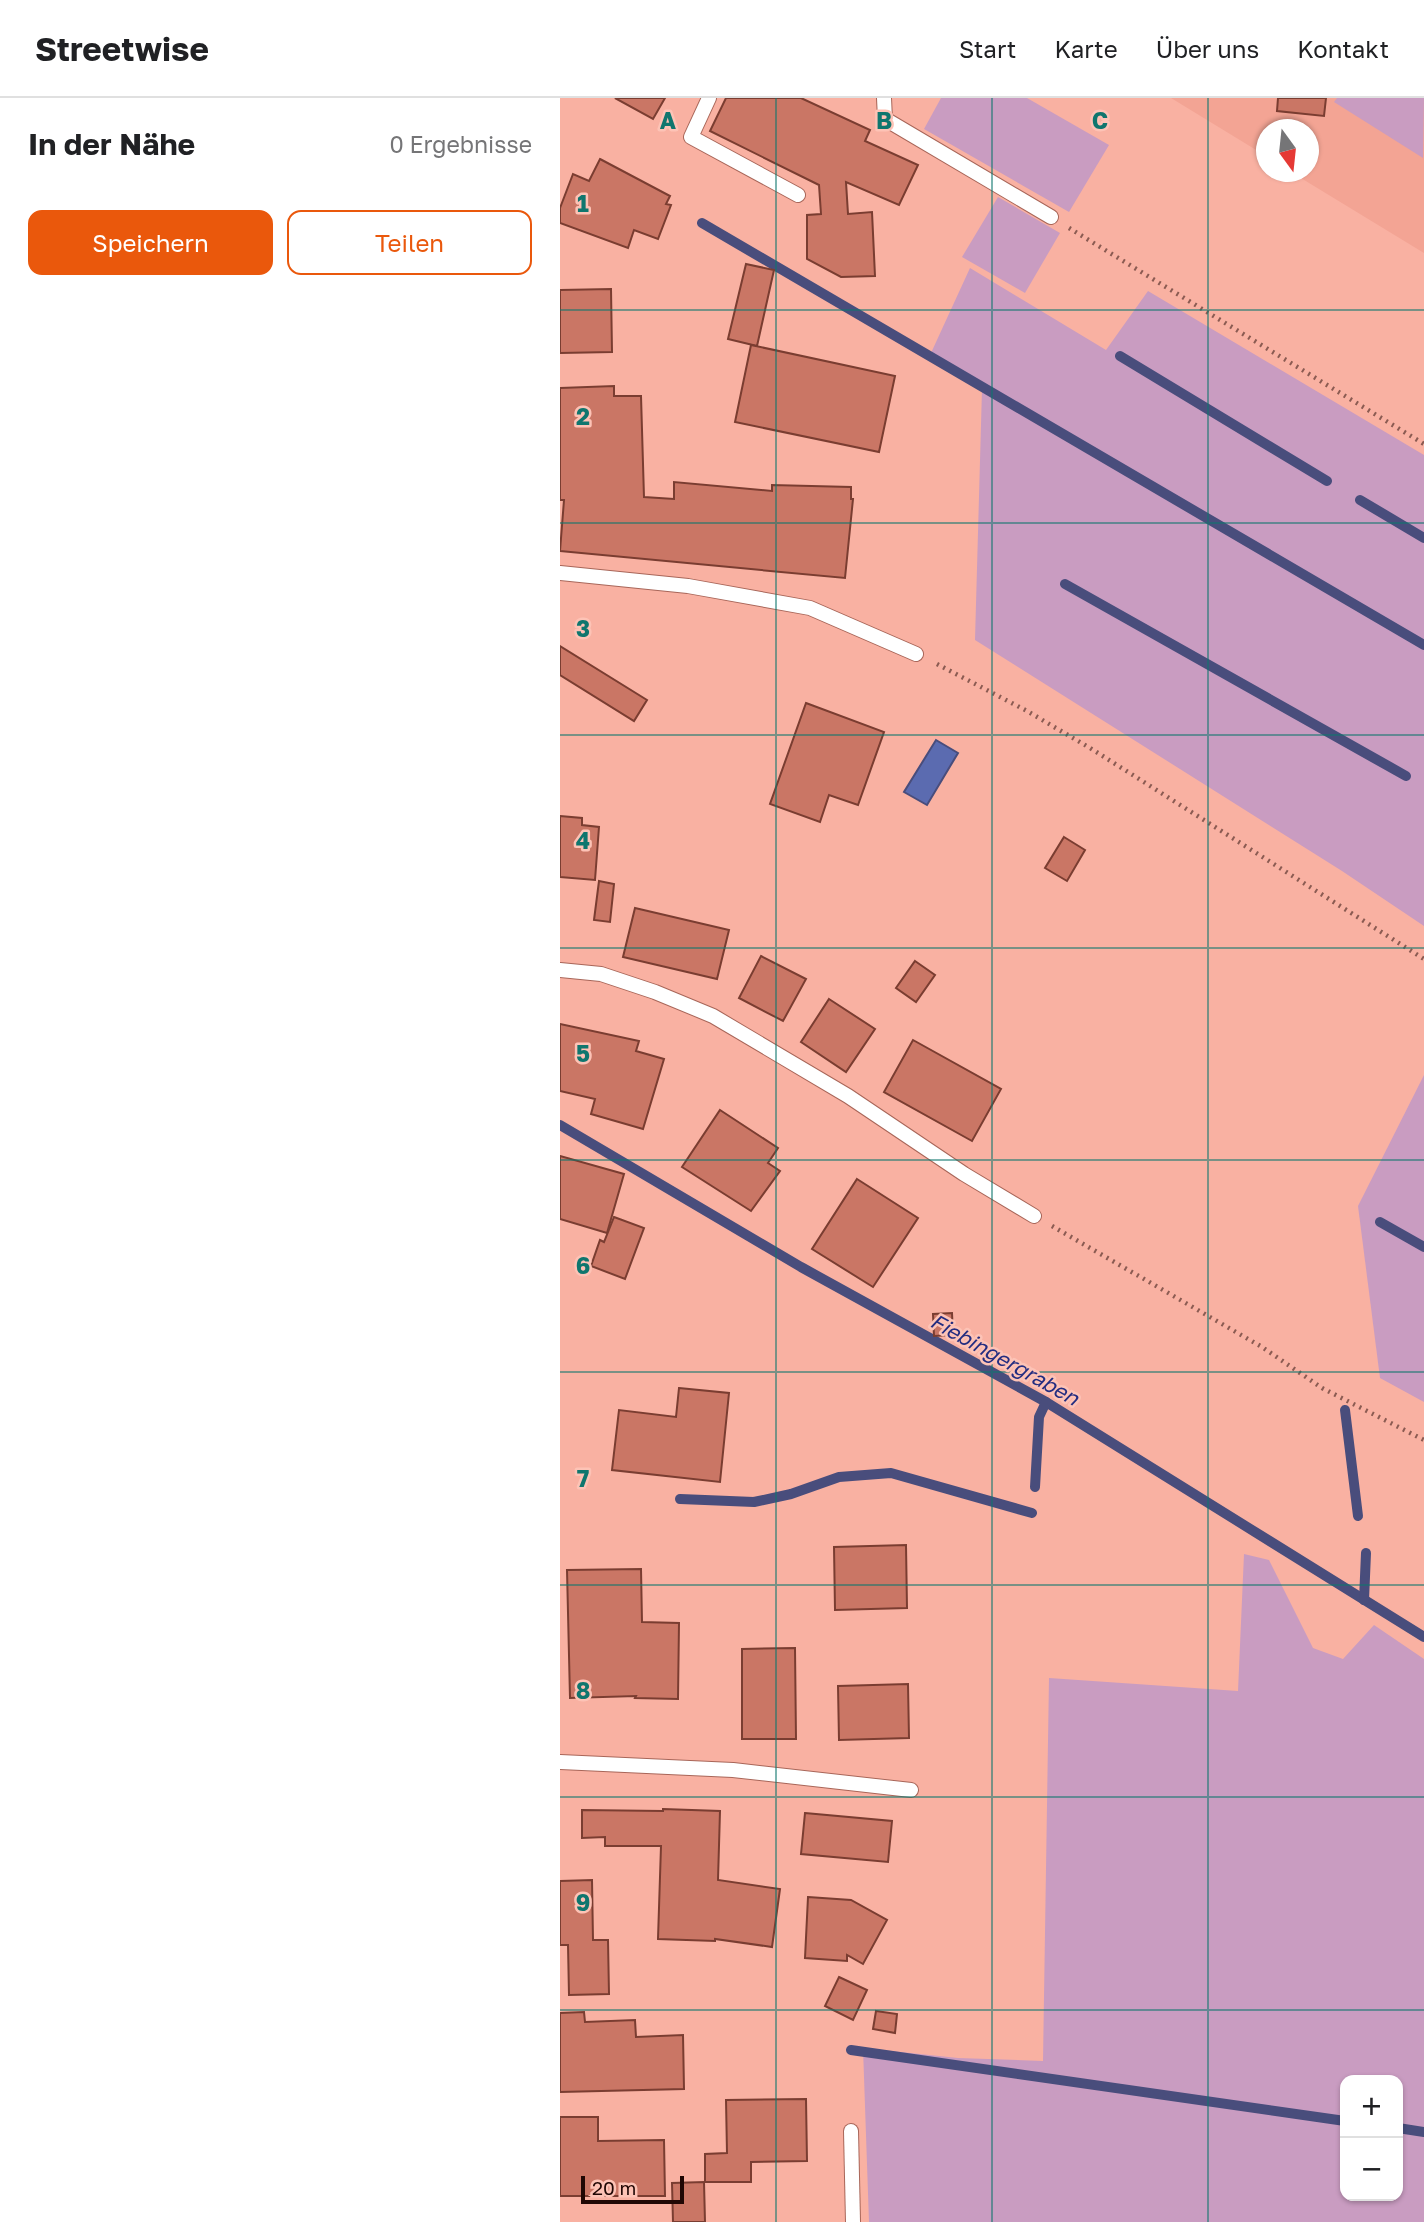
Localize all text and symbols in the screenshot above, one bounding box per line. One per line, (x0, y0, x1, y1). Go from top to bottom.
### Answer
text: Streetwise (35, 29, 209, 68)
text: Start (959, 34, 1016, 63)
text: Karte (1054, 34, 1118, 63)
text: Über uns (1156, 34, 1259, 63)
text: Kontakt (1297, 34, 1389, 63)
text: A (660, 106, 677, 134)
text: B (876, 106, 892, 134)
text: C (1092, 106, 1108, 134)
north arrow (1256, 119, 1319, 182)
text: In der Nähe (28, 126, 195, 162)
text: 0 Ergebnisse (390, 130, 532, 158)
text: 1 (577, 189, 589, 217)
button: Speichern (28, 210, 273, 275)
button: Teilen (287, 210, 532, 275)
text: 2 (576, 402, 590, 430)
text: 3 (576, 614, 590, 642)
text: 4 (576, 826, 590, 854)
text: 5 (576, 1039, 590, 1067)
text: 6 (576, 1251, 590, 1279)
water label: Fiebingergraben (926, 1307, 1085, 1411)
text: 7 (577, 1464, 589, 1492)
text: 8 (576, 1676, 590, 1704)
text: 9 (576, 1888, 590, 1916)
map controls (1340, 2075, 1403, 2201)
button: + (1340, 2075, 1403, 2138)
button: − (1340, 2138, 1403, 2201)
scale bar (581, 2173, 684, 2205)
text: 20 m (592, 2176, 636, 2199)

